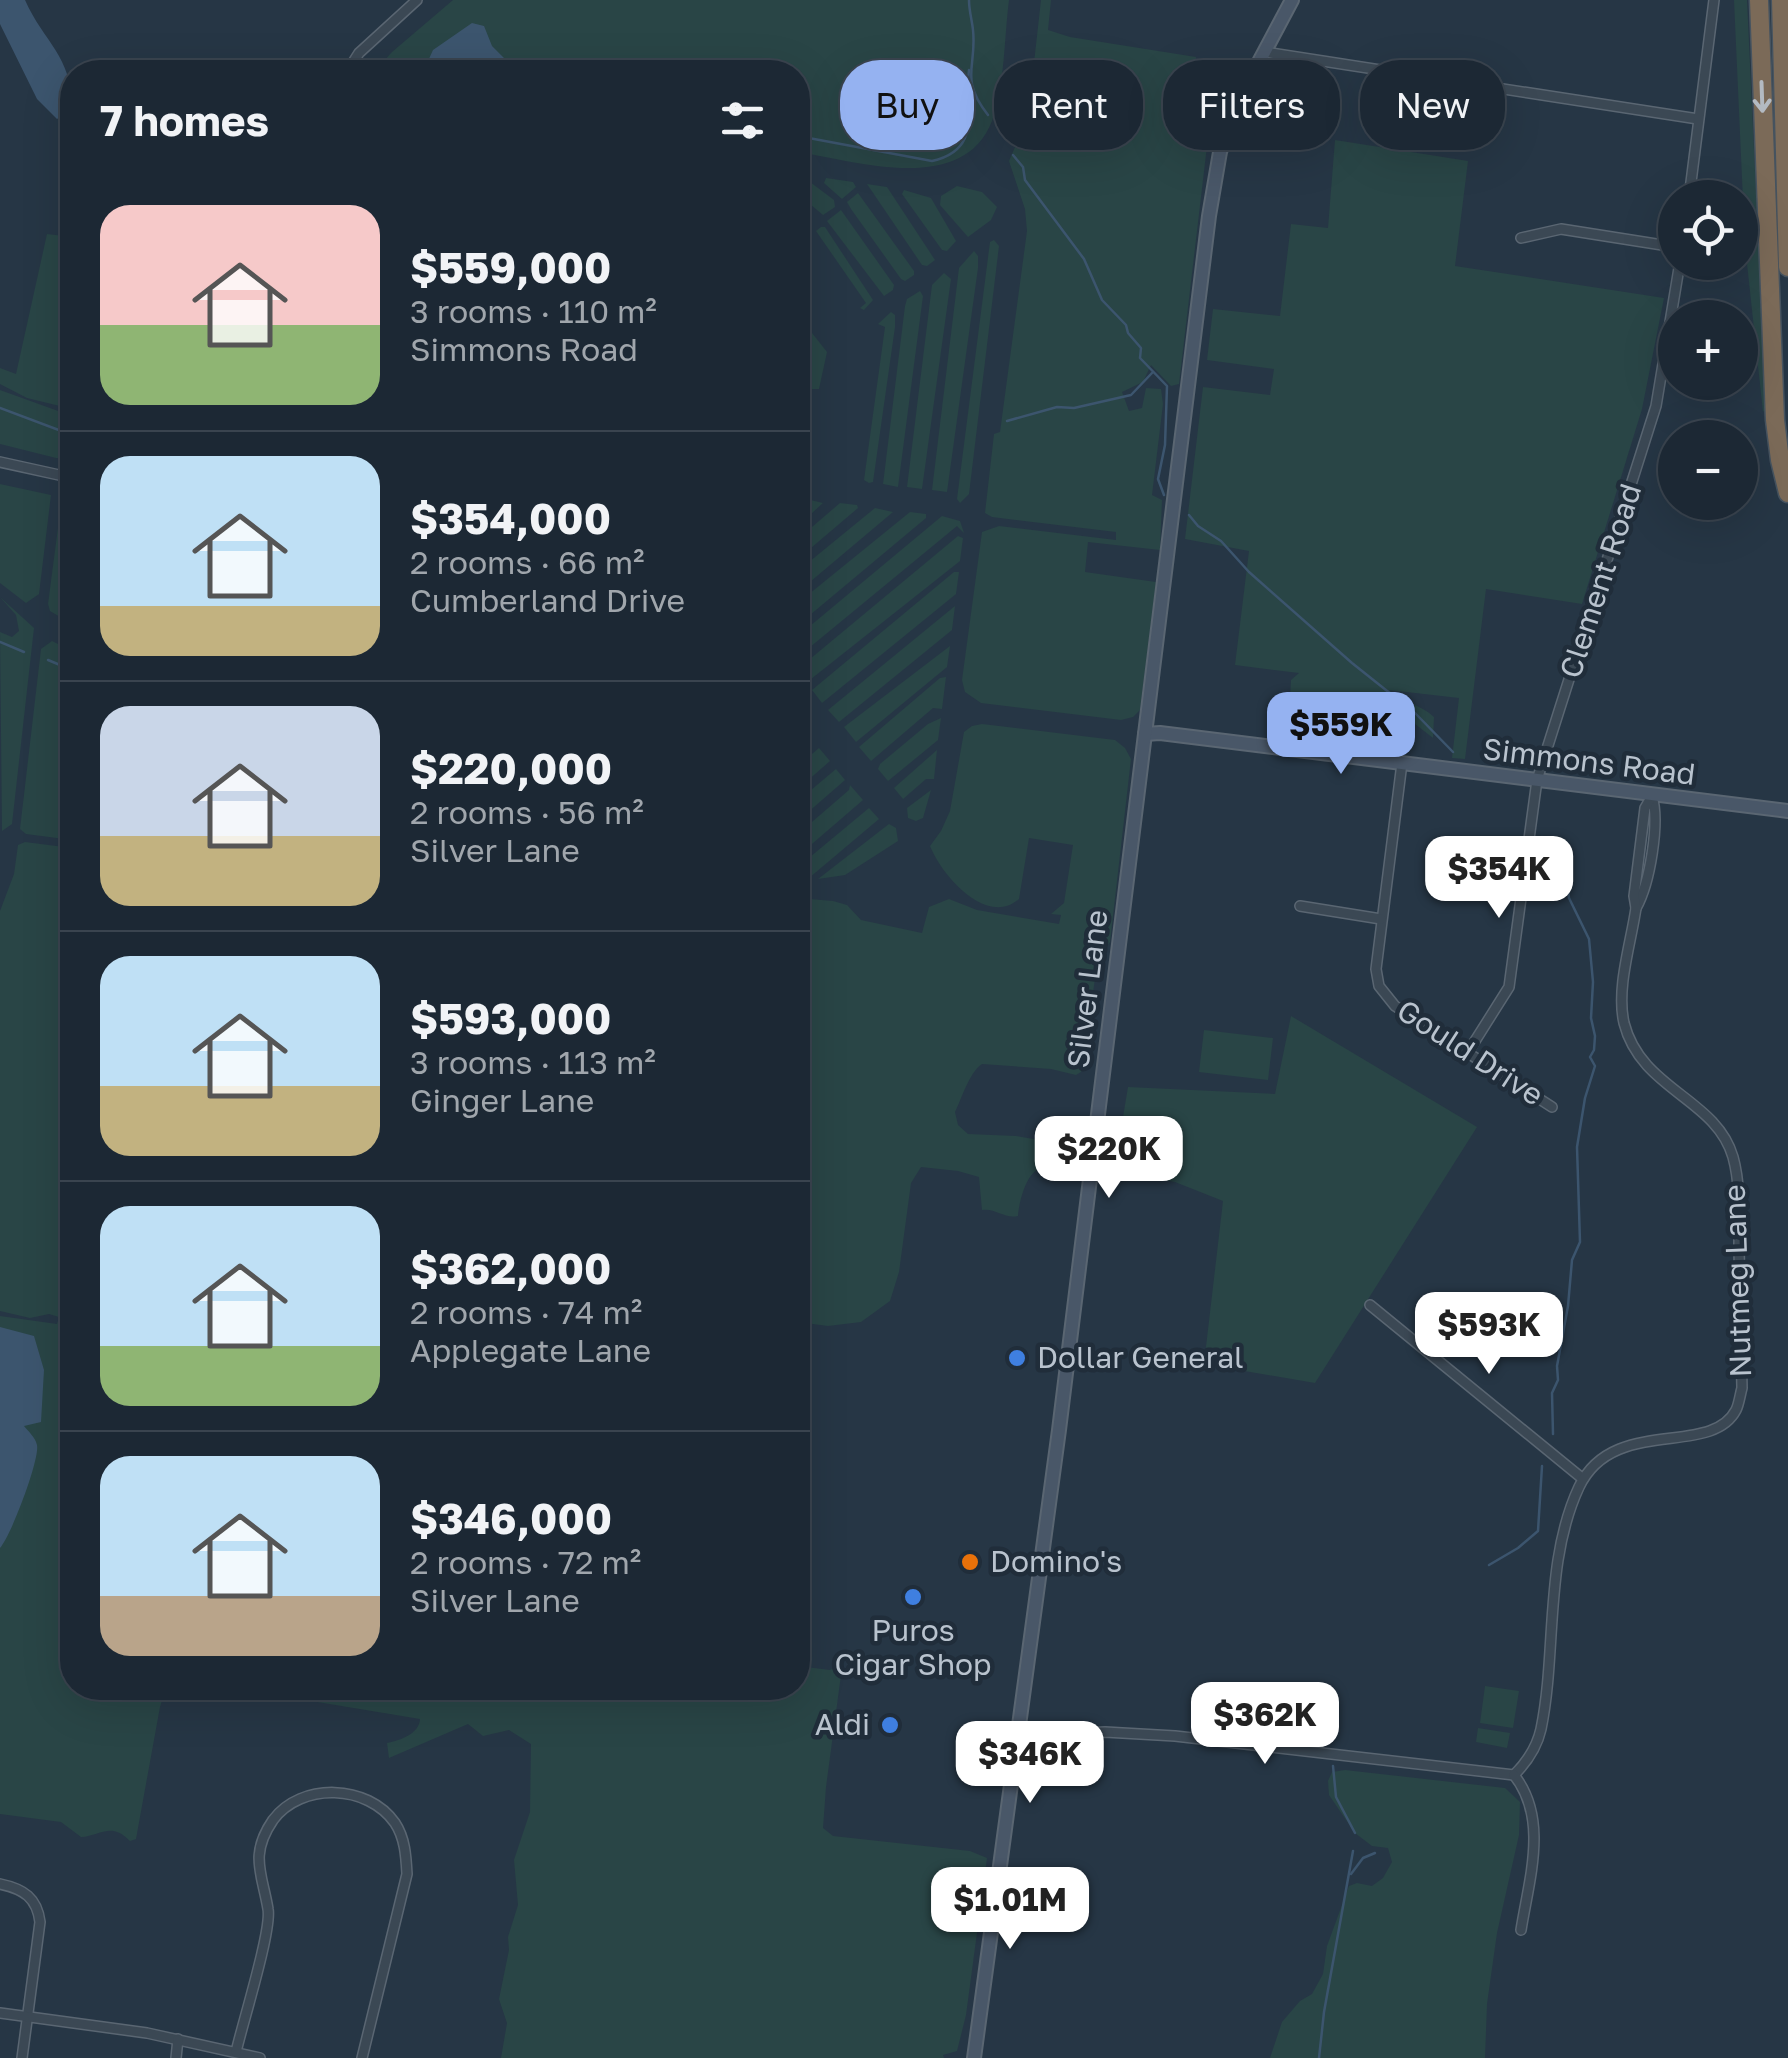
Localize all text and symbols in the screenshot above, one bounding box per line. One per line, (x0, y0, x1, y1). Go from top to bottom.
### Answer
chip: Buy (840, 60, 974, 150)
chip: Rent (994, 60, 1143, 150)
chip: Filters (1163, 60, 1340, 150)
chip: New (1360, 60, 1505, 150)
one-way arrow (1753, 81, 1772, 113)
icon: filters (715, 93, 770, 148)
text: 7 homes (100, 95, 269, 145)
map controls (1658, 180, 1758, 520)
button: locate (1658, 180, 1758, 280)
text: $559,000 (410, 242, 611, 292)
icon: home (180, 245, 300, 365)
text: 3 rooms · 110 m² (410, 292, 657, 330)
button: + (1658, 300, 1758, 400)
text: Simmons Road (410, 330, 638, 368)
button: − (1658, 420, 1758, 520)
street label: Clement Road (1552, 479, 1648, 682)
text: $354,000 (410, 493, 611, 543)
icon: home (180, 496, 300, 616)
text: 2 rooms · 66 m² (410, 543, 645, 581)
text: Cumberland Drive (410, 581, 685, 619)
pin: $559K (1271, 692, 1411, 777)
text: $559K (1289, 705, 1393, 743)
street label: Simmons Road (1481, 730, 1697, 792)
text: $220,000 (410, 743, 612, 793)
icon: home (180, 746, 300, 866)
text: 2 rooms · 56 m² (410, 793, 644, 831)
text: Silver Lane (410, 831, 580, 869)
pin: $354K (1429, 836, 1569, 921)
text: $354K (1447, 849, 1551, 887)
street label: Silver Lane (1059, 908, 1115, 1070)
street label: Gould Drive (1391, 992, 1550, 1113)
text: $593,000 (410, 993, 611, 1043)
icon: home (180, 996, 300, 1116)
text: 3 rooms · 113 m² (410, 1043, 656, 1081)
text: Ginger Lane (410, 1081, 594, 1119)
pin: $220K (1039, 1116, 1179, 1201)
text: $220K (1057, 1129, 1161, 1167)
street label: Nutmeg Lane (1716, 1184, 1758, 1378)
text: $362,000 (410, 1243, 611, 1293)
icon: home (180, 1246, 300, 1366)
pin: $593K (1419, 1292, 1559, 1377)
text: 2 rooms · 74 m² (410, 1293, 642, 1331)
text: $593K (1437, 1305, 1541, 1343)
text: Applegate Lane (410, 1331, 651, 1369)
place label: Dollar General (1037, 1339, 1244, 1375)
marker: Dollar General (1006, 1347, 1028, 1369)
text: $346,000 (410, 1493, 612, 1543)
icon: home (180, 1496, 300, 1616)
text: 2 rooms · 72 m² (410, 1543, 641, 1581)
place label: Domino's (990, 1543, 1122, 1579)
marker: Domino's (959, 1551, 981, 1573)
text: Silver Lane (410, 1581, 580, 1619)
marker: Puros Cigar Shop (902, 1586, 924, 1608)
place label: Puros Cigar Shop (834, 1612, 992, 1682)
pin: $362K (1195, 1682, 1335, 1767)
text: $362K (1213, 1695, 1317, 1733)
place label: Aldi (815, 1706, 870, 1742)
marker: Aldi (879, 1714, 901, 1736)
pin: $346K (960, 1721, 1100, 1806)
text: $346K (978, 1734, 1082, 1772)
pin: $1.01M (929, 1867, 1091, 1952)
text: $1.01M (953, 1880, 1067, 1918)

